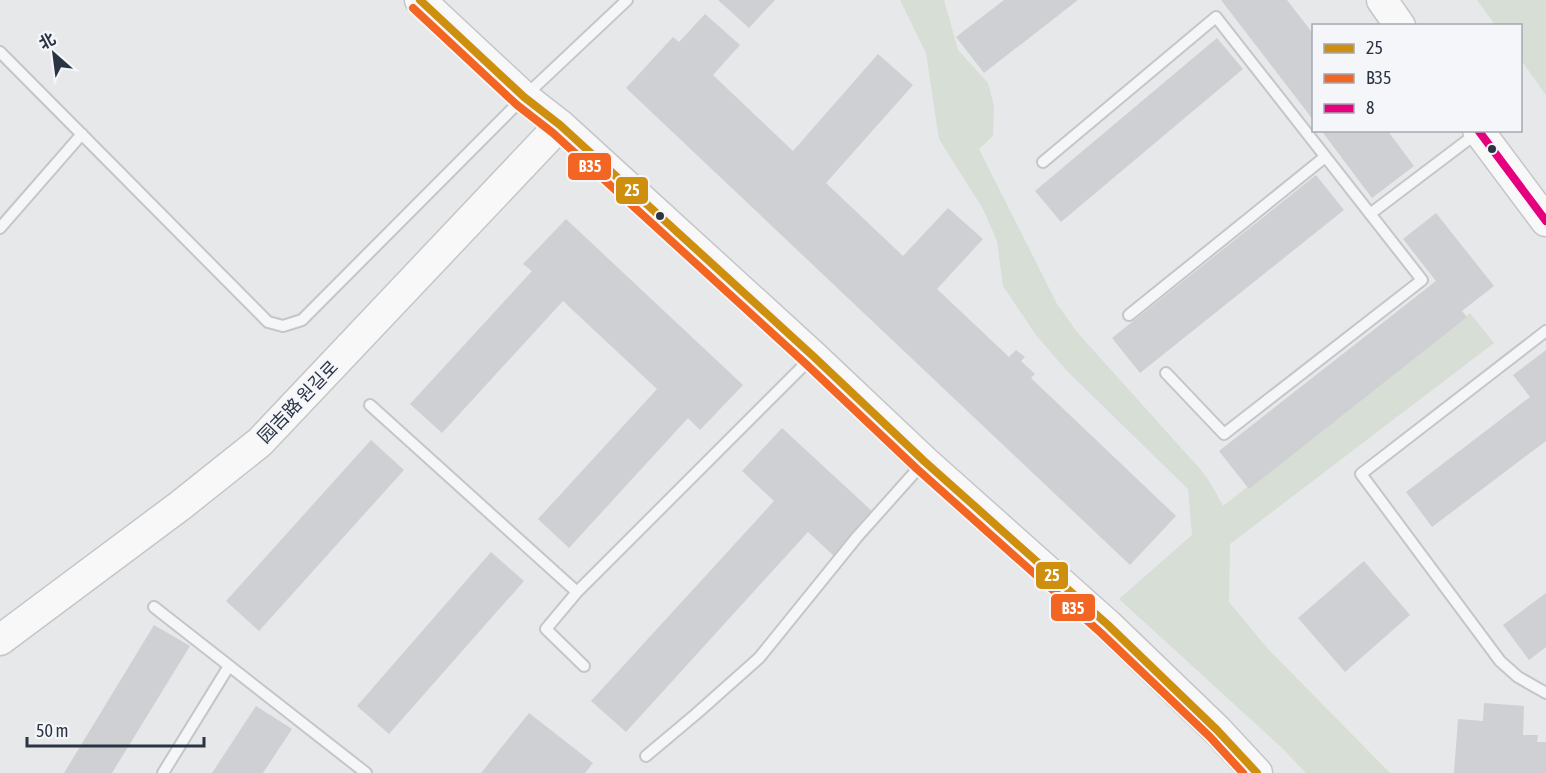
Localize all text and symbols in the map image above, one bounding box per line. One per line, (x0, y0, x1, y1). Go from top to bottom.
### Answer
north arrow (24, 24, 84, 84)
legend (1312, 24, 1522, 132)
text: 北 (36, 29, 58, 52)
text: 25 (1366, 37, 1383, 58)
text: B35 (1366, 67, 1391, 88)
text: 8 (1366, 97, 1374, 118)
unlabelled marker (1486, 143, 1498, 155)
line badge: B35 (567, 152, 612, 181)
text: B35 (579, 157, 602, 175)
line badge: 25 (615, 176, 649, 205)
text: 25 (624, 181, 640, 199)
unlabelled marker (654, 210, 666, 222)
street label: 园吉路 원길로 (253, 356, 342, 447)
line badge: 25 (1035, 561, 1069, 590)
text: 25 (1044, 566, 1060, 584)
line badge: B35 (1050, 593, 1096, 622)
text: B35 (1062, 599, 1085, 617)
scale bar (27, 710, 204, 748)
text: 50 m (36, 720, 68, 741)

